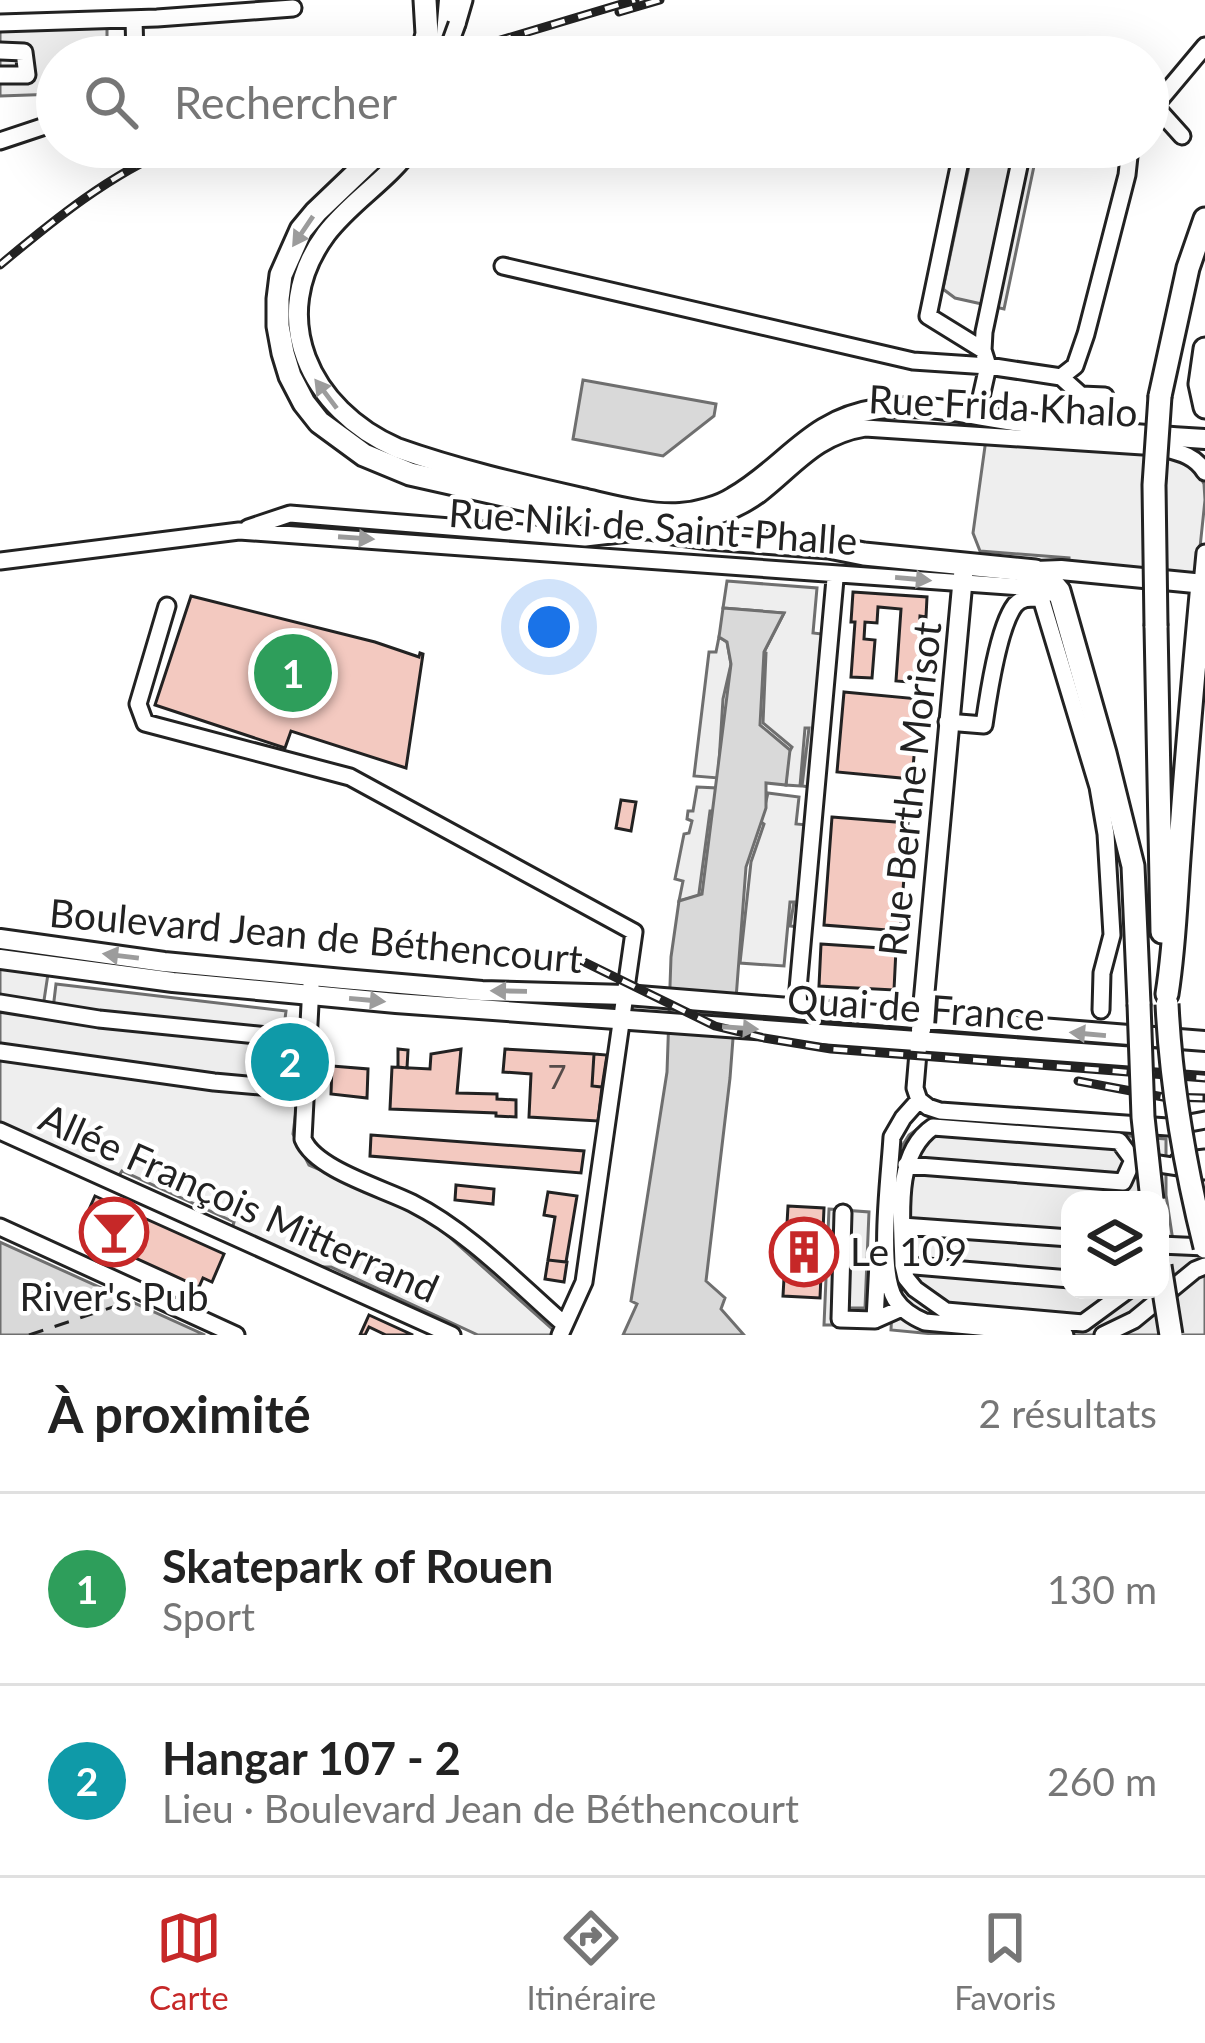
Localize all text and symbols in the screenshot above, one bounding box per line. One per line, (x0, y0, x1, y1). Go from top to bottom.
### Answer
search box (36, 36, 1169, 168)
icon: search (78, 69, 144, 135)
text: Rechercher (174, 75, 397, 129)
one-way arrow (292, 214, 314, 247)
street label: Rue Frida Khalo (867, 375, 1139, 435)
one-way arrow (315, 378, 339, 409)
street label: Rue Niki de Saint-Phalle (447, 489, 859, 563)
one-way arrow (338, 529, 376, 548)
one-way arrow (895, 570, 932, 589)
your location (519, 597, 579, 657)
street label: Rue Berthe Morisot (869, 619, 949, 958)
pin: 1 (254, 628, 332, 718)
street label: Boulevard Jean de Béthencourt (48, 889, 585, 981)
one-way arrow (102, 947, 139, 966)
street label: Quai de France (786, 975, 1046, 1039)
one-way arrow (489, 981, 527, 1001)
one-way arrow (348, 991, 386, 1010)
pin: 2 (251, 1017, 329, 1107)
one-way arrow (721, 1018, 759, 1037)
one-way arrow (1069, 1024, 1106, 1043)
house number: 7 (547, 1056, 567, 1096)
street label: Allée François Mitterrand (33, 1093, 446, 1311)
map controls (1061, 1191, 1169, 1299)
button: layers (1061, 1191, 1169, 1299)
bar icon: River's Pub (79, 1197, 149, 1267)
building icon: Le 109 (769, 1217, 839, 1287)
place label: Le 109 (850, 1228, 967, 1274)
place label: River's Pub (19, 1273, 209, 1319)
text: À proximité (48, 1383, 311, 1444)
text: 2 résultats (979, 1390, 1157, 1436)
text: Skatepark of Rouen (162, 1539, 553, 1593)
text: 1 (76, 1566, 98, 1612)
text: 130 m (1047, 1566, 1157, 1612)
text: Sport (162, 1593, 255, 1639)
text: Hangar 107 - 2 (162, 1731, 461, 1785)
text: 2 (76, 1758, 98, 1804)
text: 260 m (1047, 1758, 1157, 1804)
text: Lieu · Boulevard Jean de Béthencourt (162, 1785, 799, 1831)
tab: Carte (149, 1905, 229, 2017)
tab: Itinéraire (527, 1905, 656, 2017)
tab: Favoris (954, 1905, 1056, 2017)

